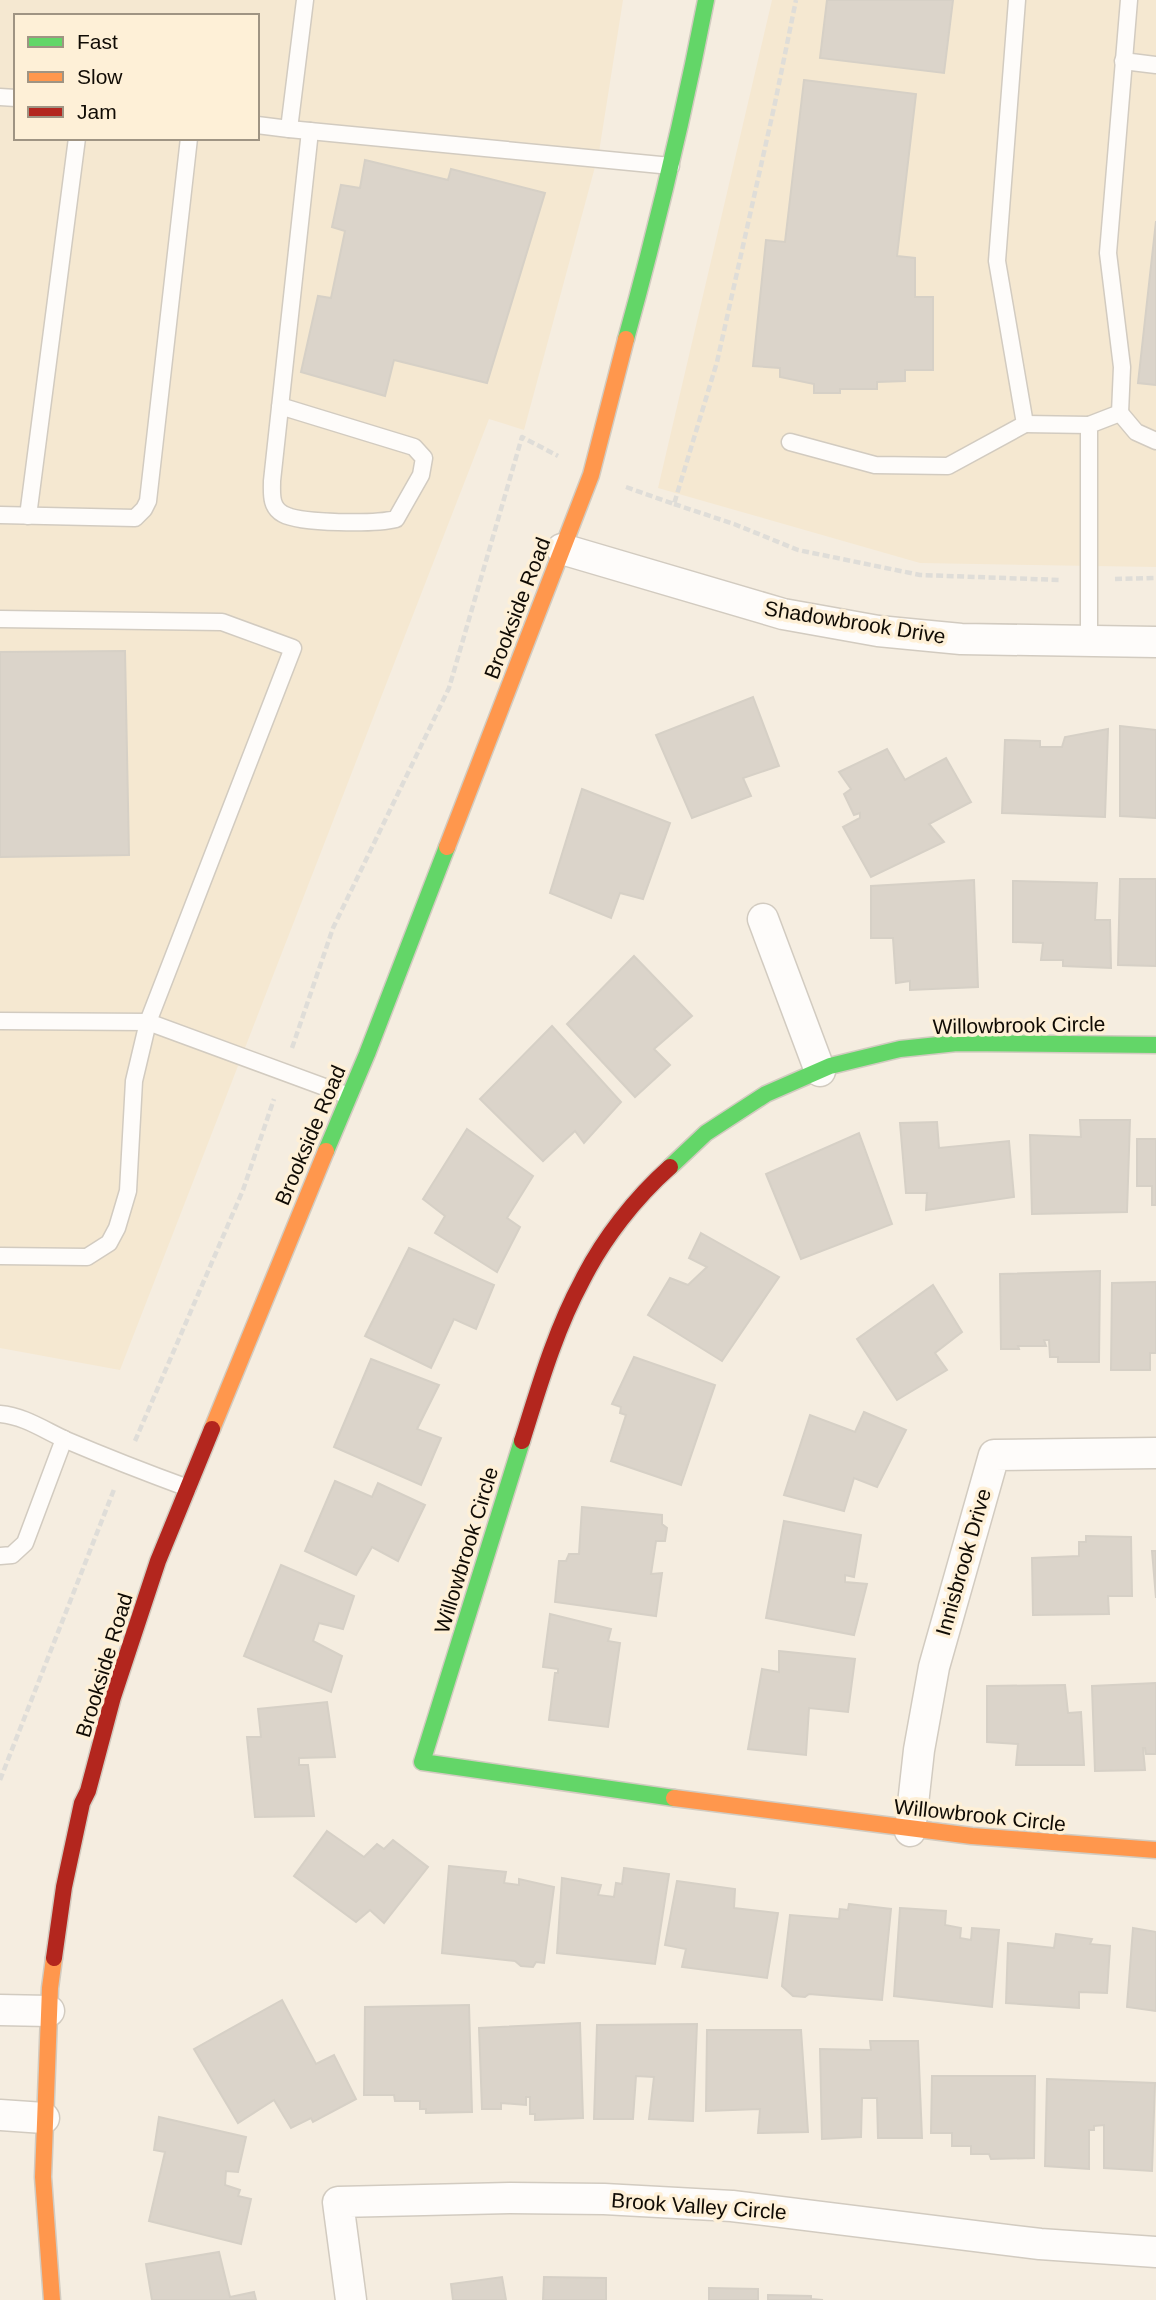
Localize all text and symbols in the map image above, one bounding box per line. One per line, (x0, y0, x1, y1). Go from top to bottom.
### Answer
legend (14, 14, 259, 140)
text: Fast (77, 30, 118, 53)
text: Slow (77, 65, 123, 88)
text: Jam (77, 100, 117, 123)
street label: Brookside Road (479, 534, 555, 682)
street label: Shadowbrook Drive (763, 596, 947, 648)
street label: Willowbrook Circle (932, 1012, 1106, 1038)
street label: Brookside Road (270, 1062, 350, 1208)
street label: Willowbrook Circle (430, 1464, 502, 1636)
street label: Innisbrook Drive (931, 1486, 995, 1638)
street label: Brookside Road (71, 1590, 137, 1740)
street label: Willowbrook Circle (893, 1795, 1067, 1835)
street label: Brook Valley Circle (610, 2188, 788, 2224)

